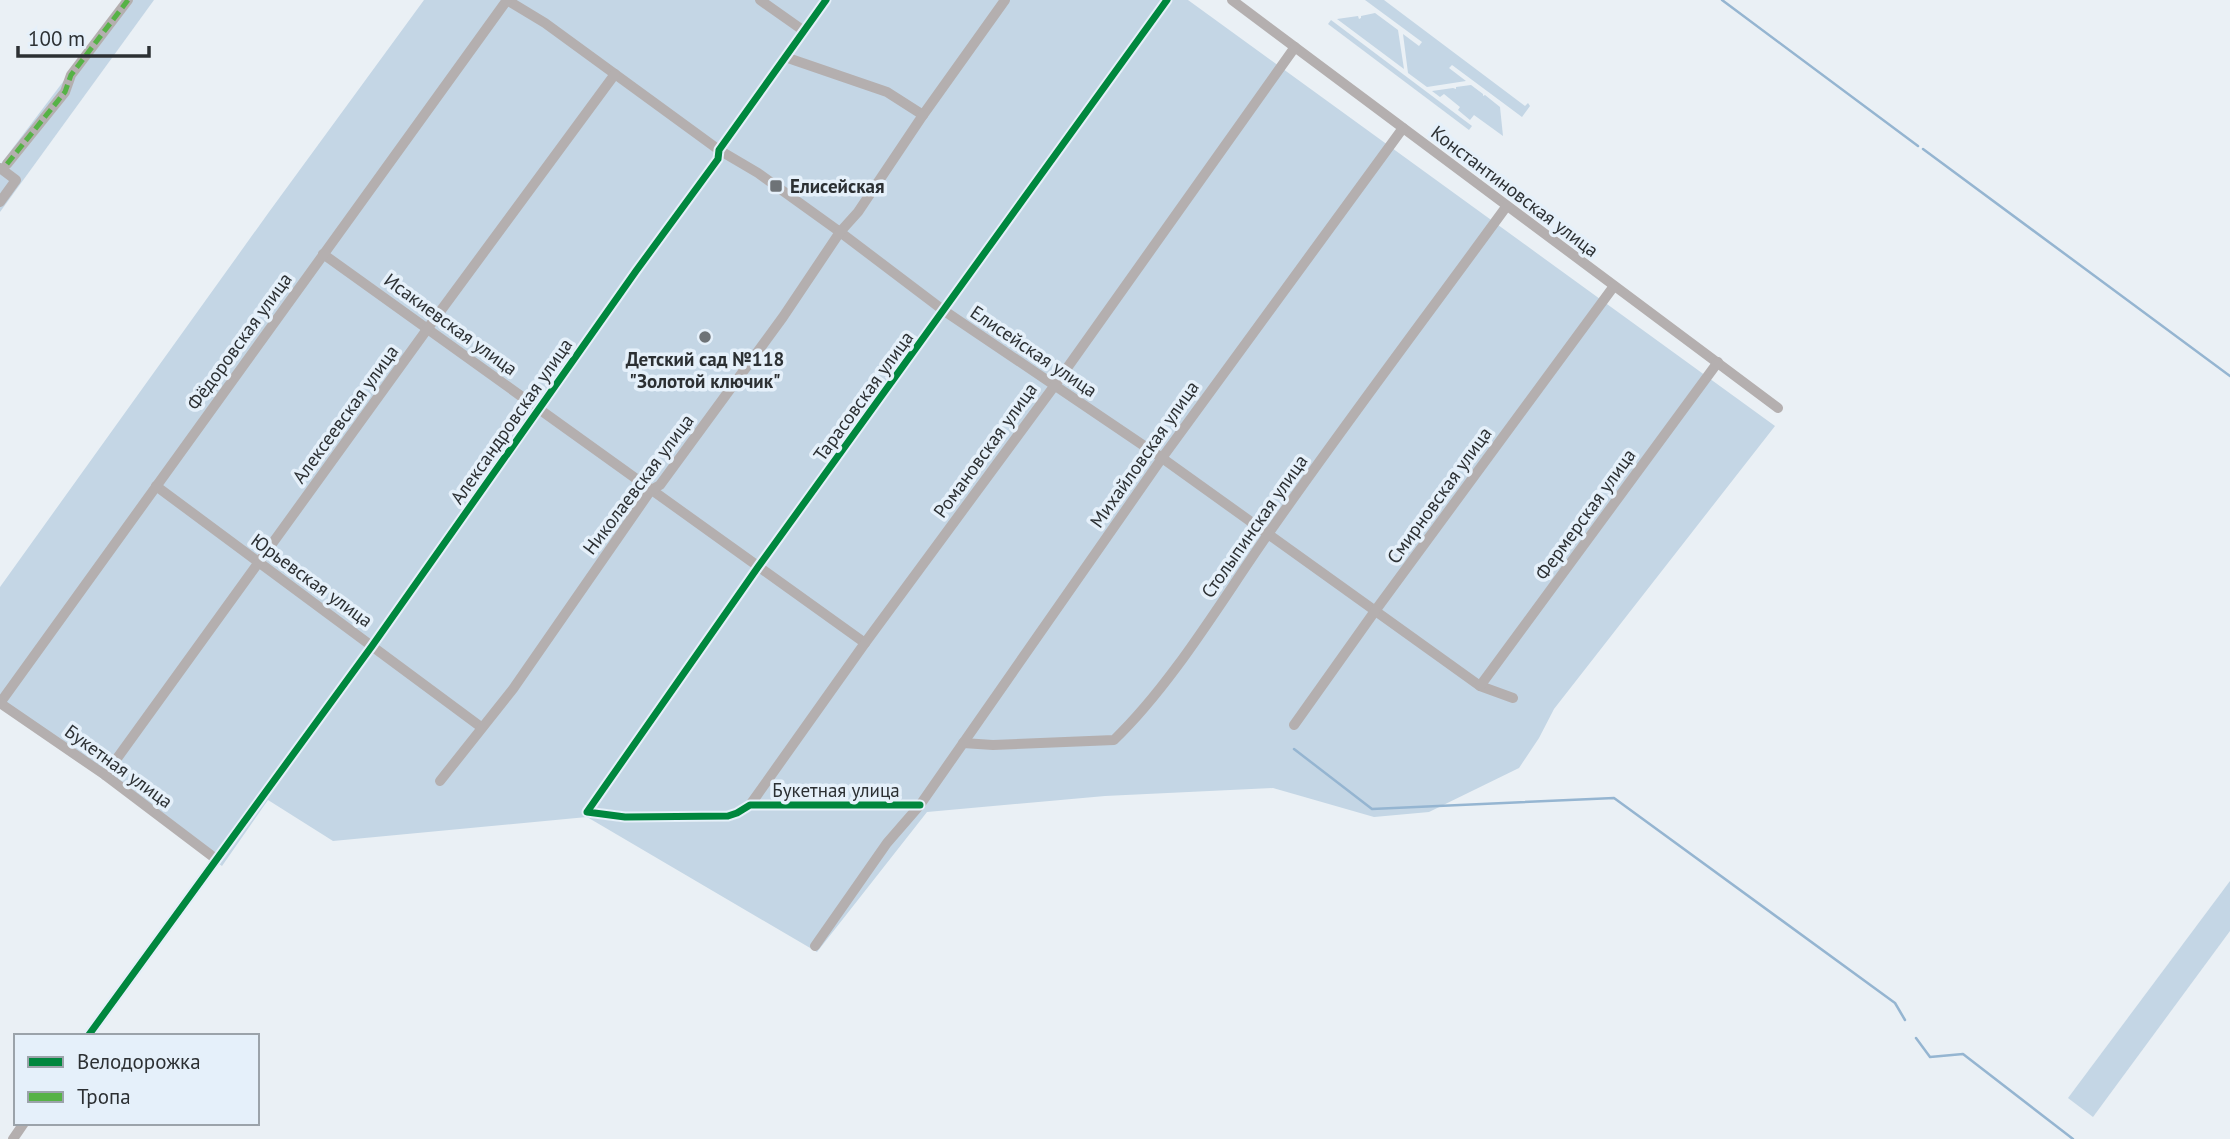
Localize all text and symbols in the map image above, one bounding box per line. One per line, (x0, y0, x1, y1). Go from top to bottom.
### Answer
scale bar (18, 14, 149, 58)
text: 100 m (28, 25, 85, 52)
street label: Константиновская улица (1426, 120, 1604, 262)
place label: Елисейская (790, 174, 884, 198)
marker: Елисейская (768, 178, 784, 194)
street label: Фёдоровская улица (181, 268, 297, 414)
street label: Исакиевская улица (380, 268, 522, 380)
street label: Елисейская улица (966, 300, 1102, 402)
street label: Тарасовская улица (808, 326, 918, 466)
marker: Детский сад №118 "Золотой ключик" (697, 329, 713, 345)
street label: Александровская улица (445, 333, 577, 509)
street label: Алексеевская улица (287, 340, 403, 488)
place label: Детский сад №118 "Золотой ключик" (626, 347, 784, 393)
street label: Михайловская улица (1084, 376, 1204, 532)
street label: Романовская улица (928, 378, 1042, 522)
street label: Николаевская улица (577, 409, 699, 559)
street label: Смирновская улица (1381, 422, 1497, 568)
street label: Фермерская улица (1529, 444, 1641, 584)
street label: Столыпинская улица (1196, 450, 1312, 602)
street label: Юрьевская улица (246, 528, 378, 632)
street label: Букетная улица (60, 719, 178, 813)
street label: Букетная улица (772, 778, 900, 802)
legend (14, 1034, 259, 1125)
text: Велодорожка (77, 1048, 201, 1075)
text: Тропа (77, 1083, 131, 1110)

